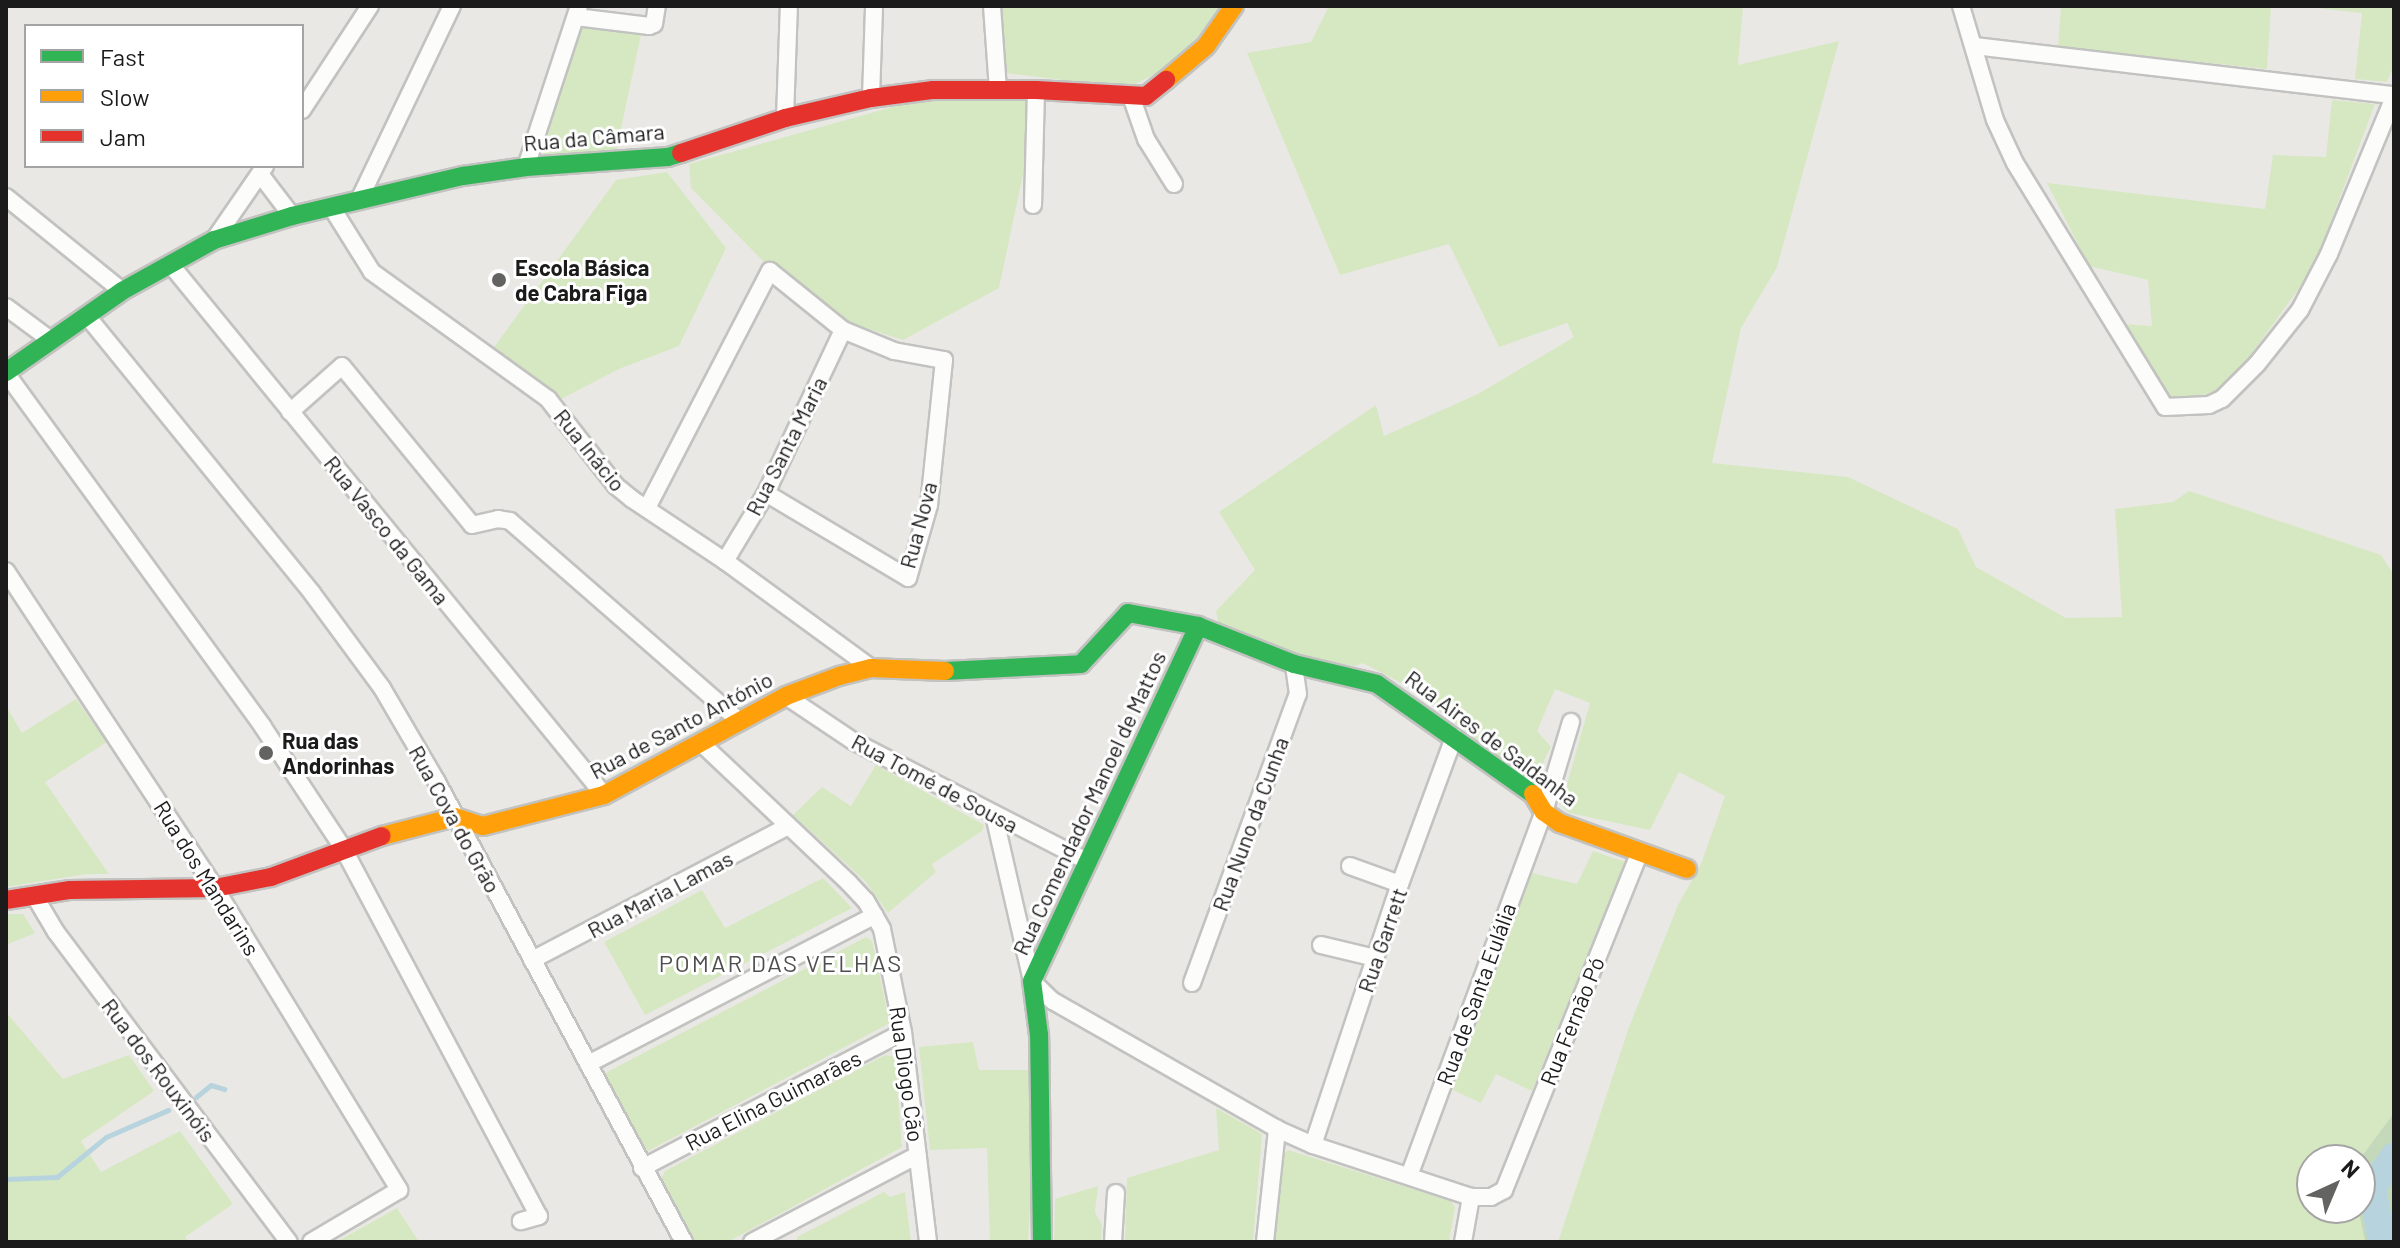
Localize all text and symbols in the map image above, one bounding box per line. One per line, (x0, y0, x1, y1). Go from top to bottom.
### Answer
legend (24, 24, 304, 168)
text: Fast (100, 42, 145, 71)
text: Slow (100, 82, 149, 111)
street label: Rua da Câmara (522, 118, 666, 156)
text: Jam (100, 122, 146, 151)
place label: Escola Básica de Cabra Figa (515, 254, 649, 306)
marker: Escola Básica de Cabra Figa (490, 271, 508, 289)
street label: Rua Santa Maria (740, 372, 832, 520)
street label: Rua Inácio (549, 403, 631, 497)
street label: Rua Vasco da Gama (319, 450, 455, 610)
street label: Rua Nova (894, 479, 942, 571)
street label: Rua Comendador Manoel de Mattos (1007, 647, 1171, 959)
street label: Rua Aires de Saldanha (1400, 664, 1584, 812)
street label: Rua de Santo António (585, 666, 777, 784)
place label: Rua das Andorinhas (282, 727, 394, 778)
street label: Rua Tomé de Sousa (847, 728, 1023, 838)
street label: Rua Nuno da Cunha (1206, 733, 1294, 915)
street label: Rua Cova do Grão (404, 741, 506, 897)
marker: Rua das Andorinhas (257, 744, 275, 762)
street label: Rua dos Mandarins (149, 796, 265, 960)
street label: Rua Maria Lamas (583, 845, 737, 943)
street label: Rua Garrett (1352, 884, 1412, 996)
street label: Rua de Santa Eulália (1431, 899, 1521, 1089)
district label: POMAR DAS VELHAS (659, 949, 903, 977)
street label: Rua Fernão Pó (1534, 953, 1610, 1089)
street label: Rua dos Rouxinóis (96, 993, 222, 1147)
street label: Rua Diogo Cão (884, 1005, 930, 1143)
street label: Rua Elina Guimarães (681, 1044, 865, 1156)
north arrow (2296, 1144, 2376, 1224)
text: N (2337, 1154, 2366, 1183)

